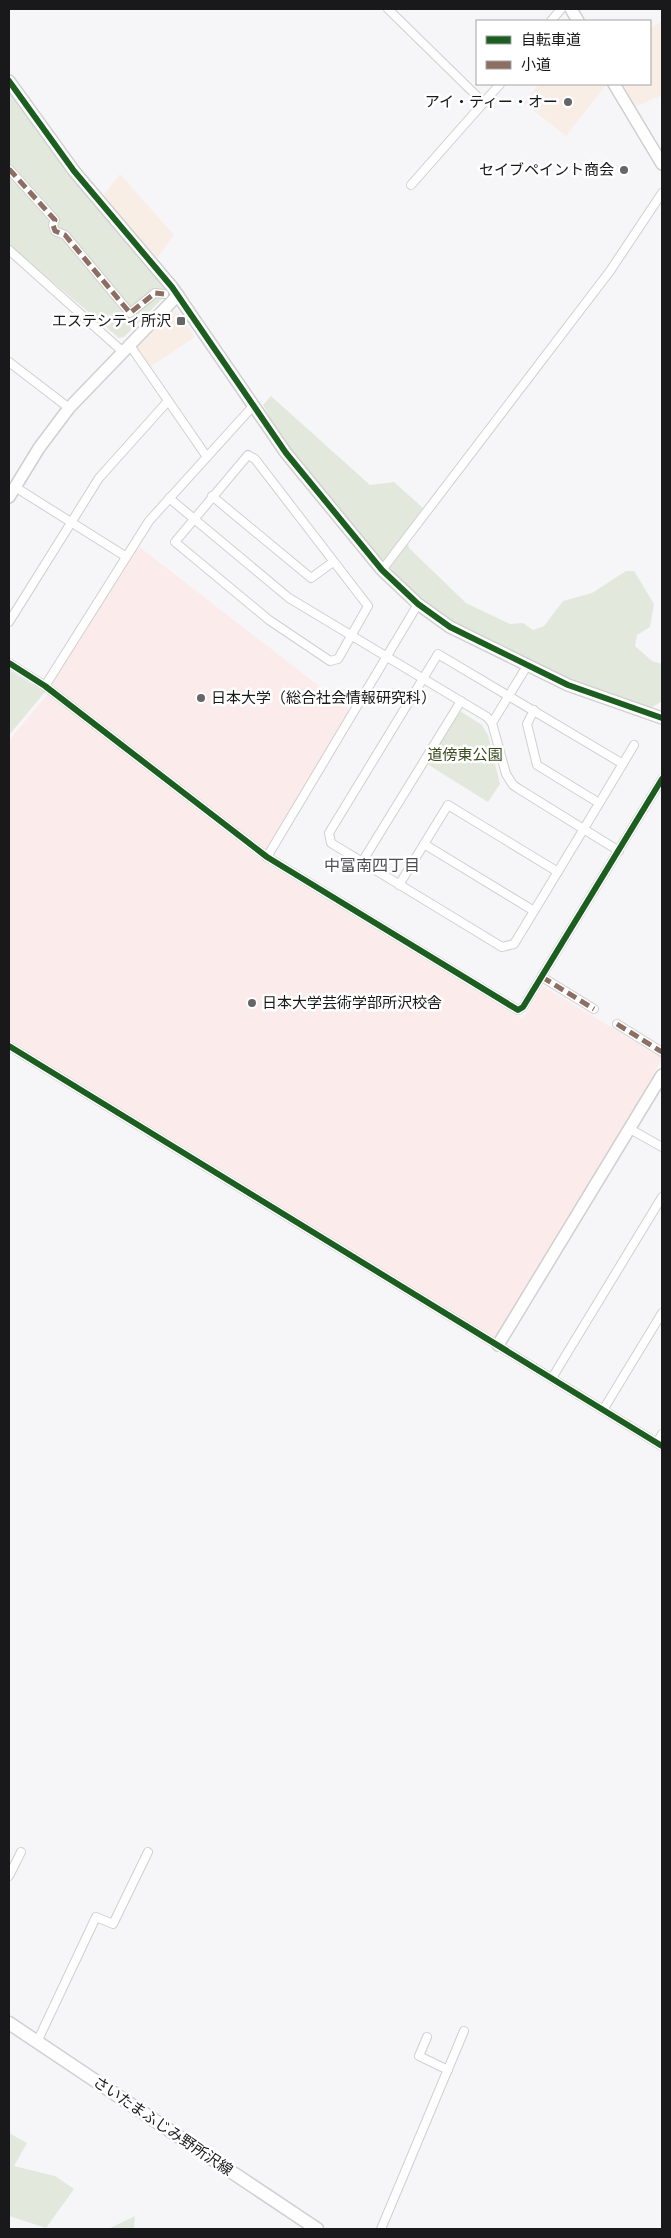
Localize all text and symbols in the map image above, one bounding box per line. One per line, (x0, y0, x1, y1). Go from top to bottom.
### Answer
legend (476, 20, 651, 85)
text: 自転車道 (521, 30, 581, 48)
text: 小道 (521, 55, 551, 73)
place label: アイ・ティー・オー (425, 92, 558, 110)
marker: アイ・ティー・オー (562, 96, 574, 108)
place label: セイブペイント商会 (479, 160, 614, 178)
marker: セイブペイント商会 (618, 164, 630, 176)
place label: エステシティ所沢 (52, 311, 171, 329)
marker: エステシティ所沢 (175, 315, 187, 327)
place label: 日本大学（総合社会情報研究科） (211, 688, 436, 706)
marker: 日本大学（総合社会情報研究科） (195, 692, 207, 704)
park label: 道傍東公園 (427, 745, 503, 763)
district label: 中富南四丁目 (324, 855, 420, 874)
place label: 日本大学芸術学部所沢校舎 (262, 993, 442, 1011)
marker: 日本大学芸術学部所沢校舎 (246, 997, 258, 1009)
street label: さいたまふじみ野所沢線 (90, 2072, 237, 2179)

